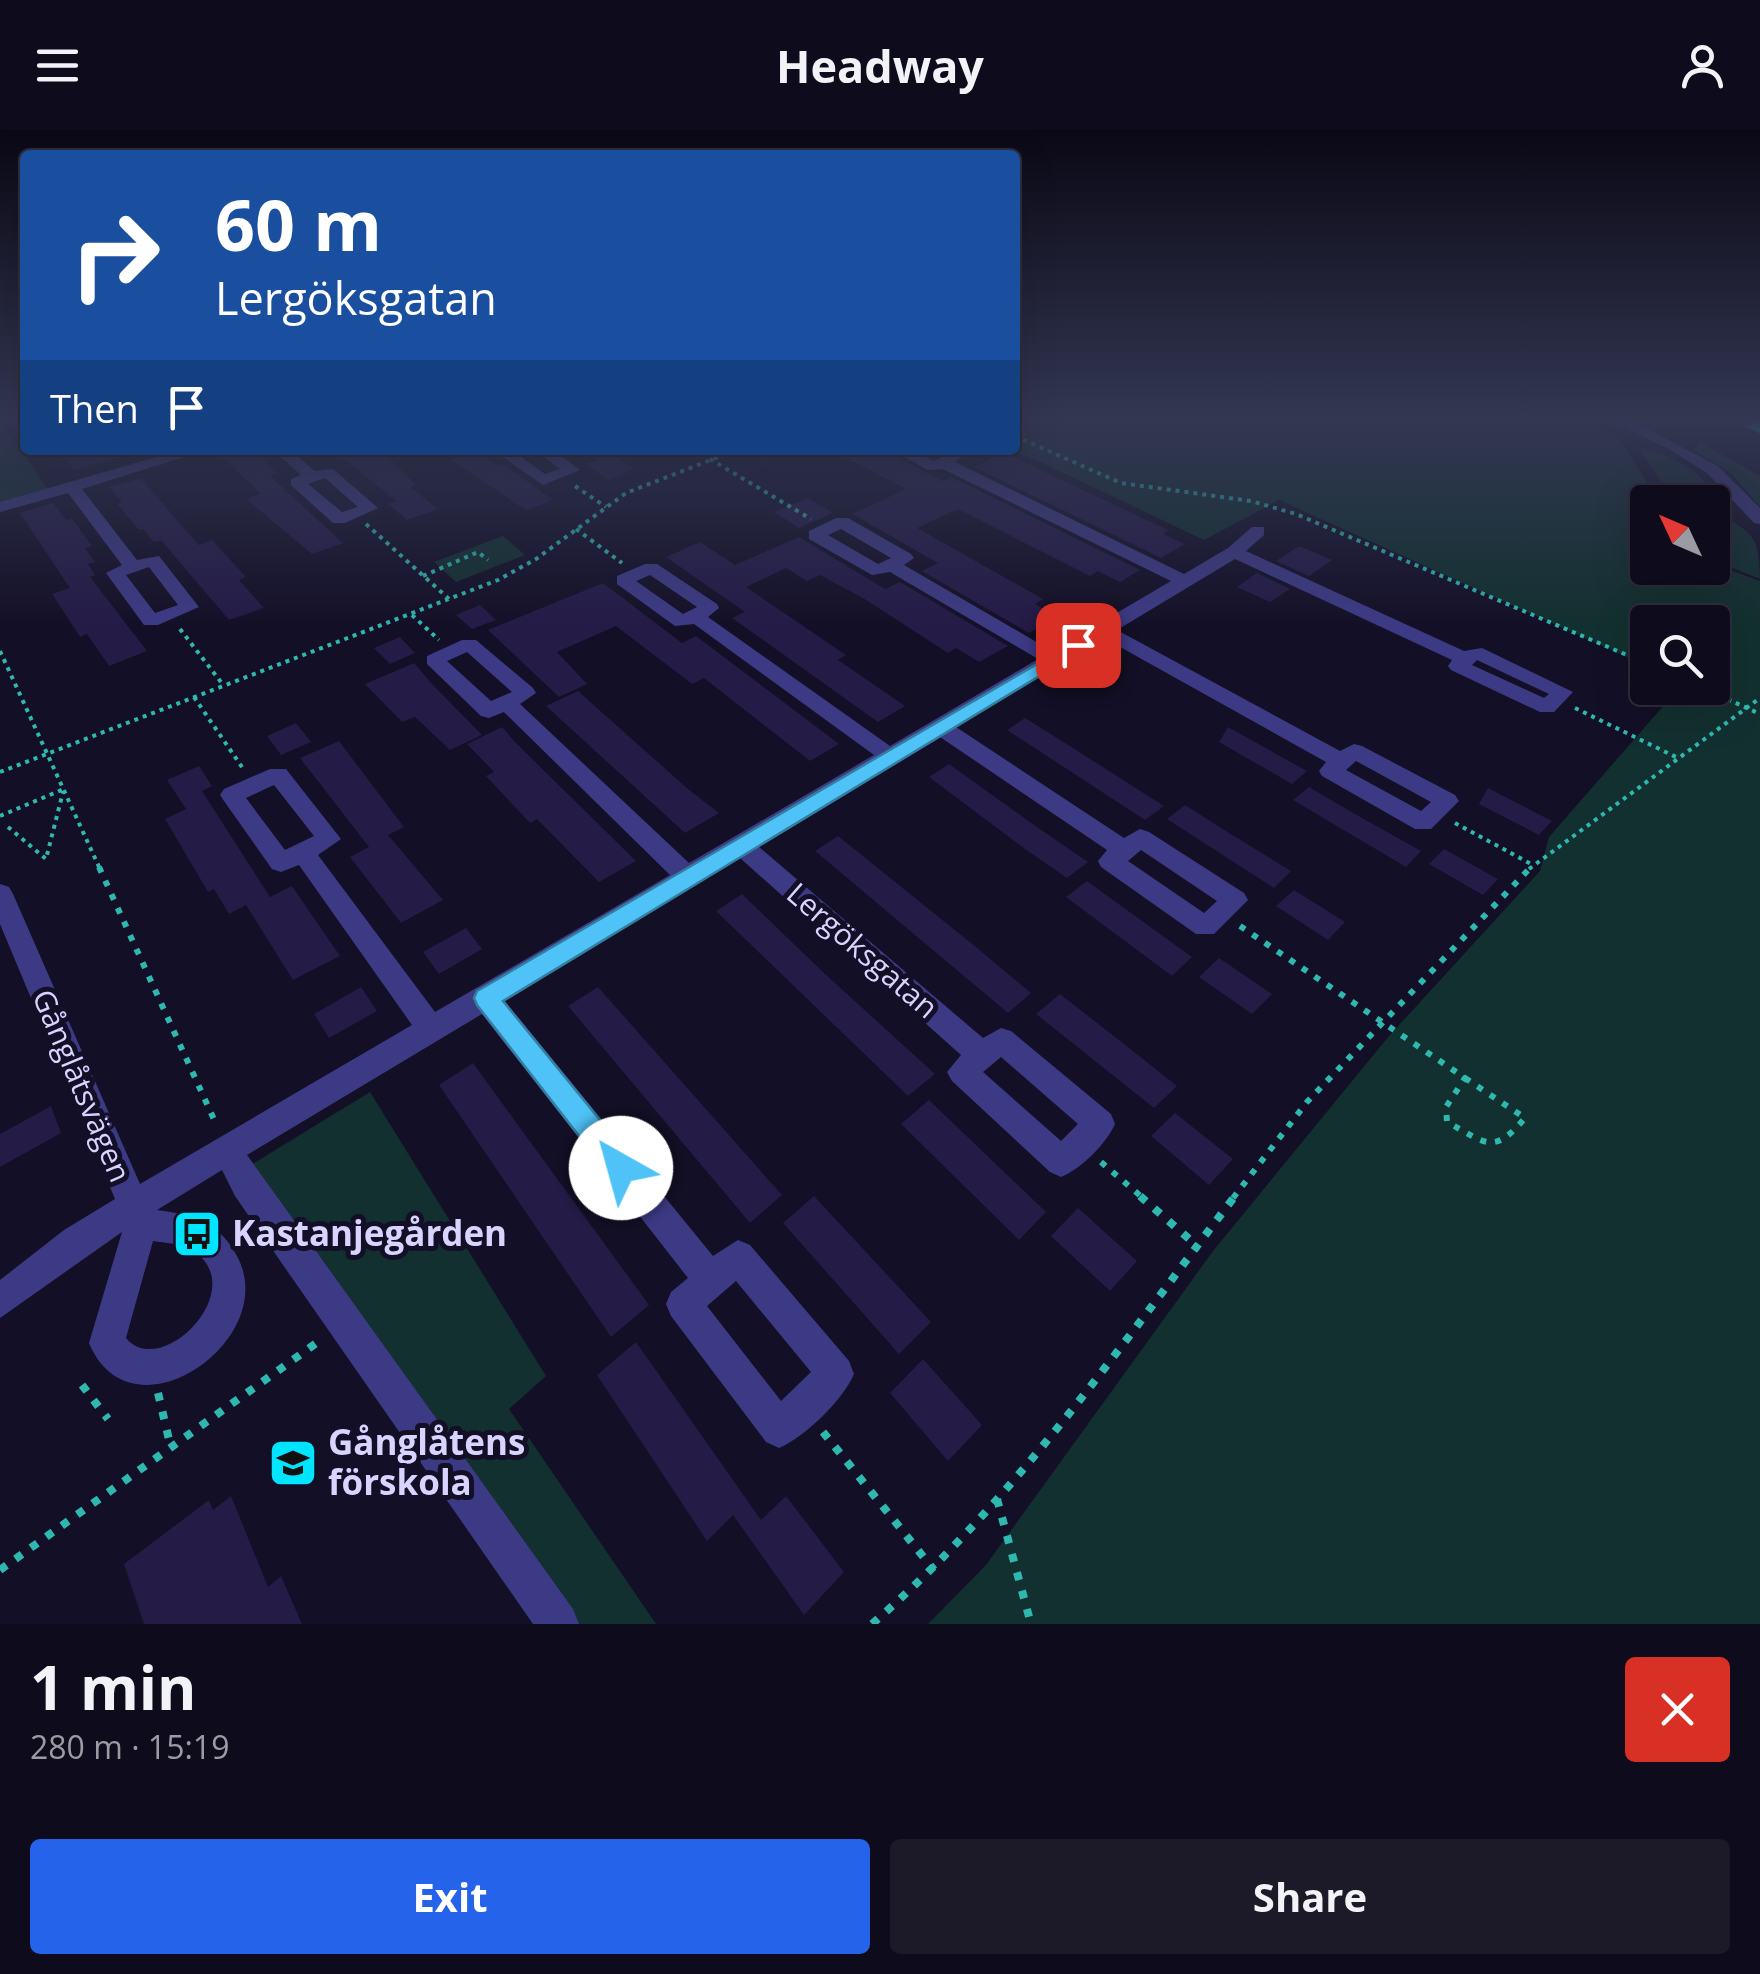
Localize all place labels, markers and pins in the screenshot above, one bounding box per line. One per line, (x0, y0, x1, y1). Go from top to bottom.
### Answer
pin (1036, 603, 1121, 688)
bus stop icon: Kastanjegården (171, 1208, 223, 1260)
place label: Kastanjegården (232, 1209, 507, 1256)
place label: Gånglåtens förskola (328, 1418, 525, 1505)
school or university icon: Gånglåtens förskola (267, 1437, 319, 1489)

